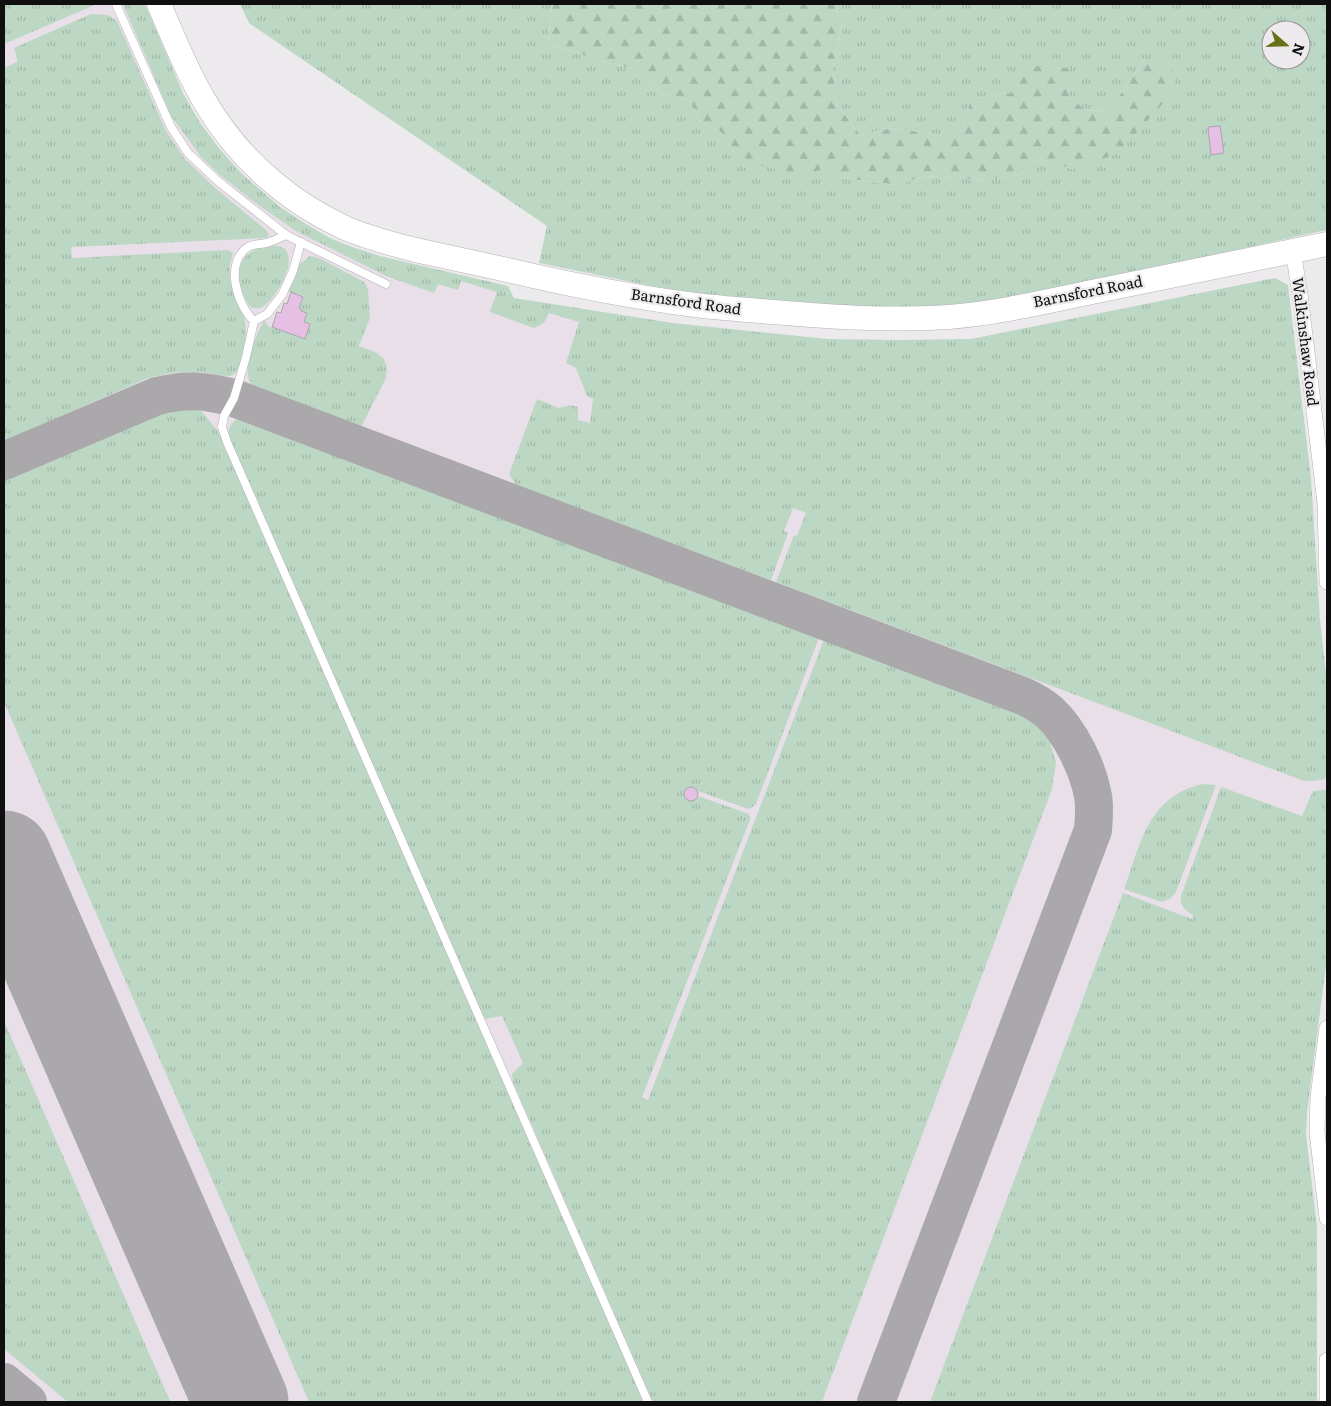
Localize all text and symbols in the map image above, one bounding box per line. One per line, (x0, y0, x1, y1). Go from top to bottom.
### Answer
north arrow (1261, 20, 1311, 70)
text: N (1288, 41, 1311, 59)
street label: Barnsford Road (1031, 269, 1145, 312)
street label: Walkinshaw Road (1287, 276, 1326, 408)
street label: Barnsford Road (629, 281, 743, 320)

